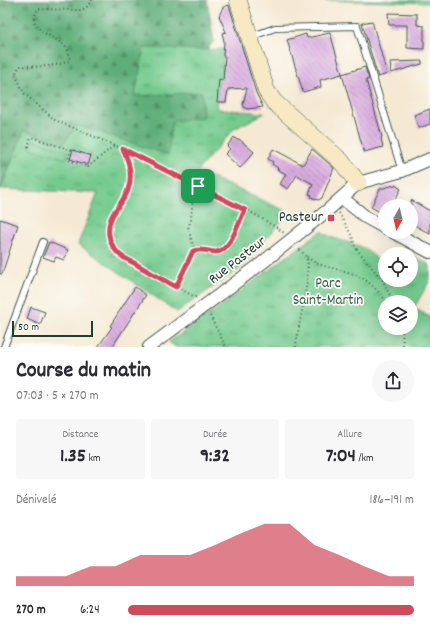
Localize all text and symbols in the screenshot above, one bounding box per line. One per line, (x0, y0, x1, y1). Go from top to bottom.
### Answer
pin (181, 169, 215, 203)
icon: arrive (187, 175, 209, 197)
north arrow (378, 199, 418, 239)
map controls (378, 199, 418, 335)
place label: Pasteur (279, 207, 323, 229)
marker: Pasteur (326, 213, 336, 223)
street label: Rue Pasteur (204, 231, 272, 291)
button: locate (378, 247, 418, 287)
park label: Parc Saint-Martin (293, 273, 363, 312)
button: layers (378, 295, 418, 335)
scale bar (12, 319, 93, 338)
text: 50 m (18, 320, 39, 336)
text: Course du matin (16, 356, 151, 387)
button: share (372, 360, 414, 402)
text: 07:03 · 5 × 270 m (16, 387, 99, 406)
text: Distance (62, 427, 98, 443)
text: Durée (203, 427, 227, 443)
text: Allure (337, 427, 362, 443)
text: 1.35 (60, 443, 86, 471)
text: 9:32 (200, 443, 230, 471)
text: 7:04 (326, 443, 356, 471)
text: km (86, 451, 101, 467)
text: /km (356, 451, 374, 467)
text: Dénivelé (16, 491, 57, 510)
text: 186–191 m (370, 491, 414, 510)
text: 270 m (16, 601, 46, 620)
text: 6:24 (80, 601, 100, 620)

